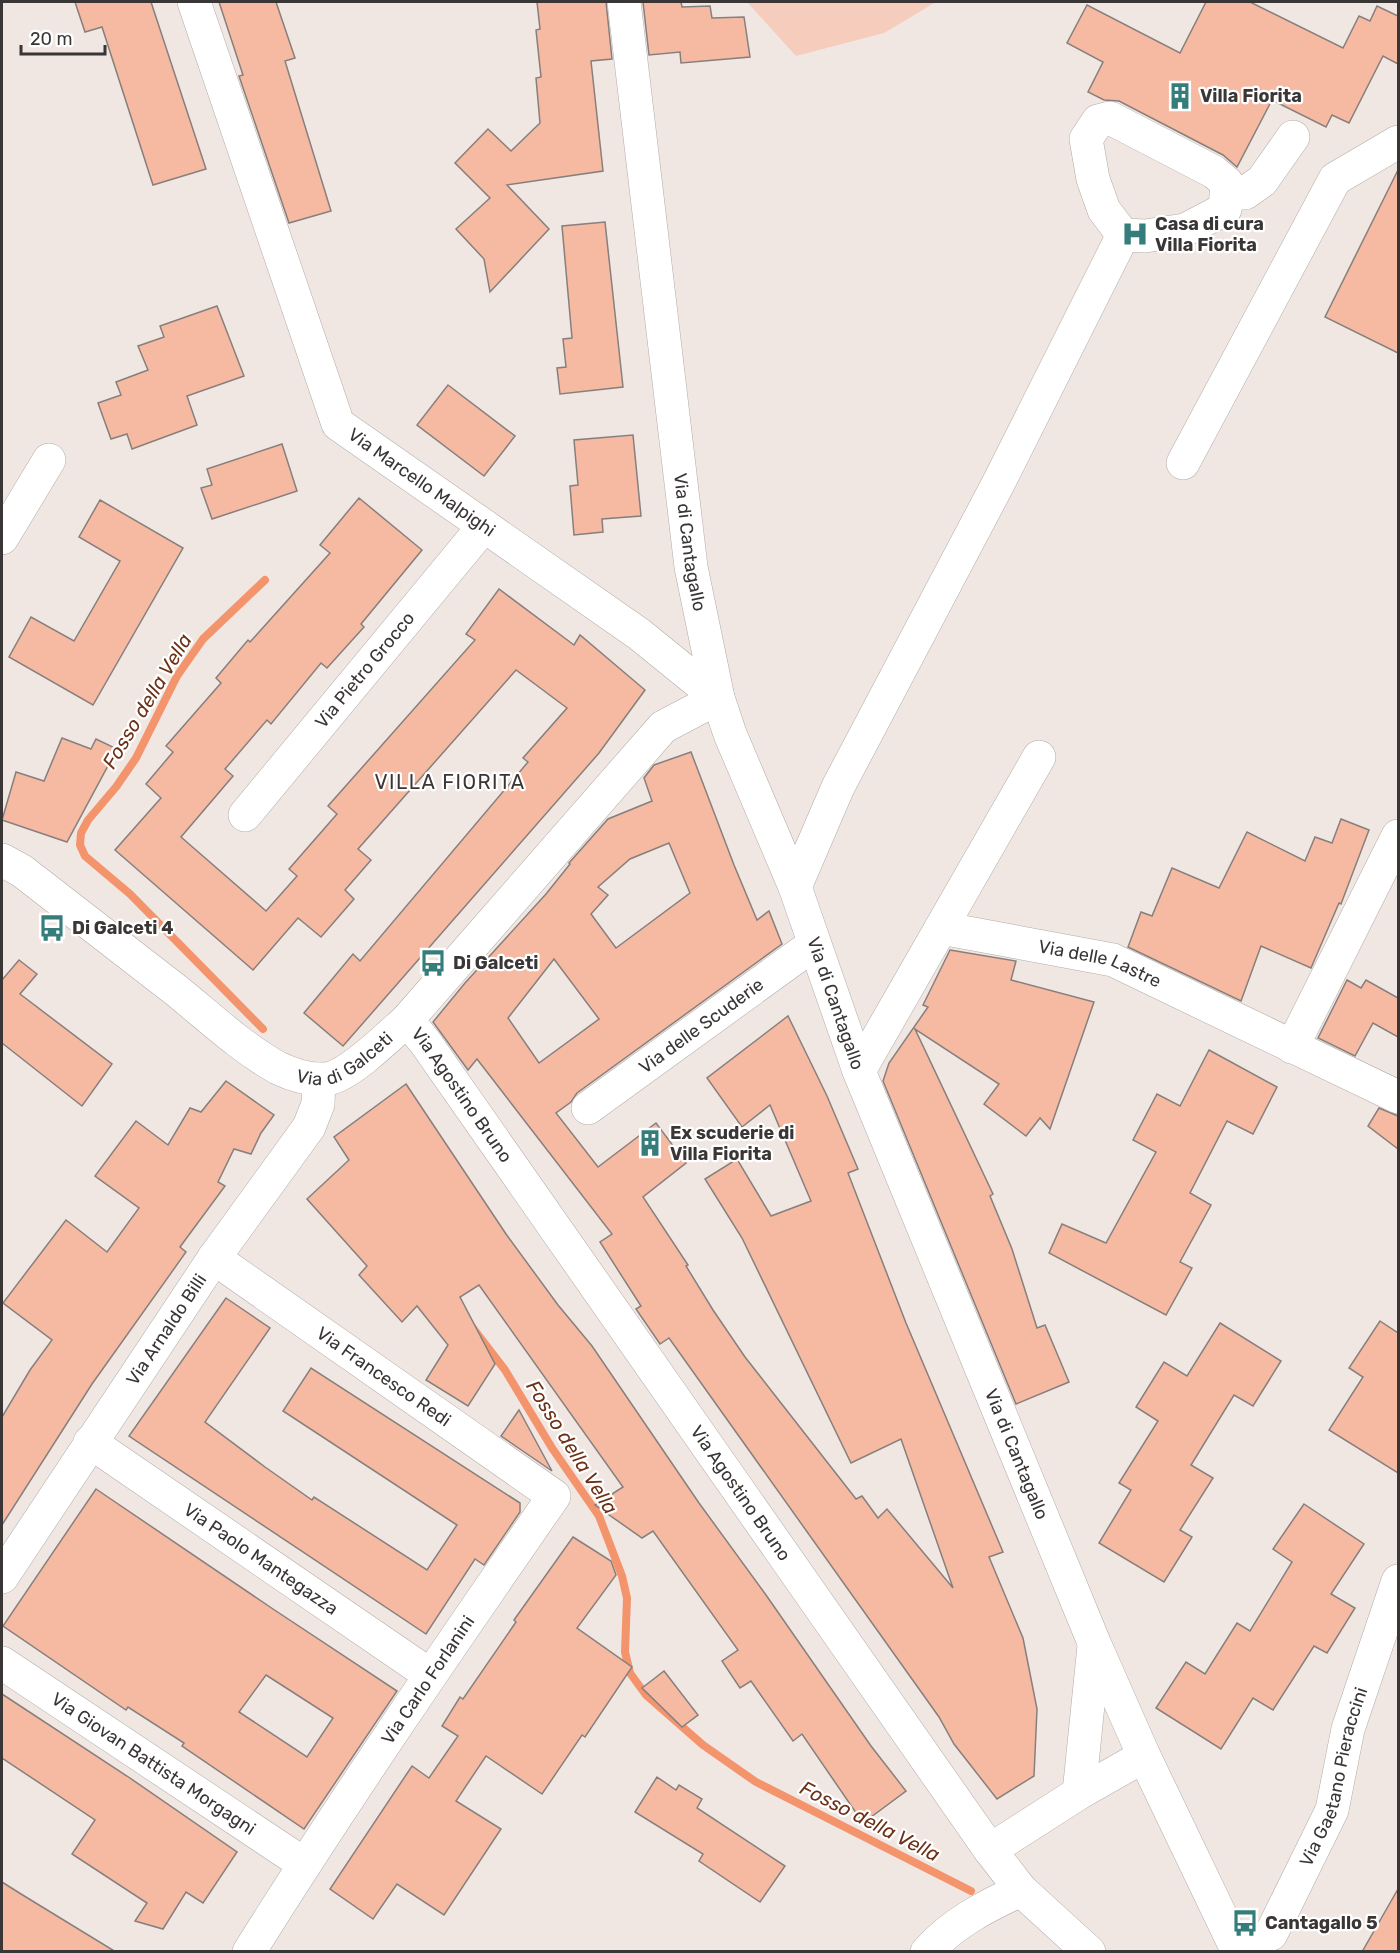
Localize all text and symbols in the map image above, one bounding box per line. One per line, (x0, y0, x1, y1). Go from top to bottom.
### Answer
scale bar (21, 18, 105, 56)
text: 20 m (30, 28, 72, 50)
building icon: Villa Fiorita (1165, 81, 1195, 111)
place label: Villa Fiorita (1200, 85, 1302, 107)
place label: Casa di cura Villa Fiorita (1155, 213, 1264, 256)
hospital icon: Casa di cura Villa Fiorita (1120, 219, 1150, 249)
street label: Via Marcello Malpighi (344, 423, 500, 541)
street label: Via di Cantagallo (669, 472, 711, 613)
street label: Via Pietro Grocco (310, 607, 419, 733)
water label: Fosso della Vella (97, 629, 197, 773)
district label: VILLA FIORITA (374, 770, 526, 794)
bus stop icon: Di Galceti 4 (37, 913, 67, 943)
place label: Di Galceti 4 (72, 917, 174, 939)
street label: Via di Cantagallo (802, 934, 869, 1073)
street label: Via delle Lastre (1037, 935, 1165, 992)
bus stop icon: Di Galceti (418, 948, 448, 978)
place label: Di Galceti (453, 952, 538, 974)
street label: Via delle Scuderie (635, 973, 768, 1078)
street label: Via Agostino Bruno (407, 1023, 517, 1167)
street label: Via di Galceti (294, 1027, 397, 1090)
place label: Ex scuderie di Villa Fiorita (670, 1122, 794, 1165)
building icon: Ex scuderie di Villa Fiorita (635, 1128, 665, 1158)
street label: Via Arnaldo Billi (122, 1270, 211, 1389)
street label: Via Francesco Redi (312, 1322, 455, 1431)
water label: Fosso della Vella (521, 1376, 623, 1519)
street label: Via di Cantagallo (980, 1386, 1053, 1523)
street label: Via Agostino Bruno (686, 1421, 795, 1565)
street label: Via Paolo Mantegazza (179, 1498, 342, 1620)
street label: Via Carlo Forlanini (377, 1611, 479, 1749)
street label: Via Gaetano Pieraccini (1295, 1684, 1372, 1870)
street label: Via Giovan Battista Morgagni (47, 1688, 260, 1840)
water label: Fosso della Vella (796, 1775, 944, 1867)
bus stop icon: Cantagallo 5 (1230, 1908, 1260, 1938)
place label: Cantagallo 5 (1265, 1912, 1378, 1934)

